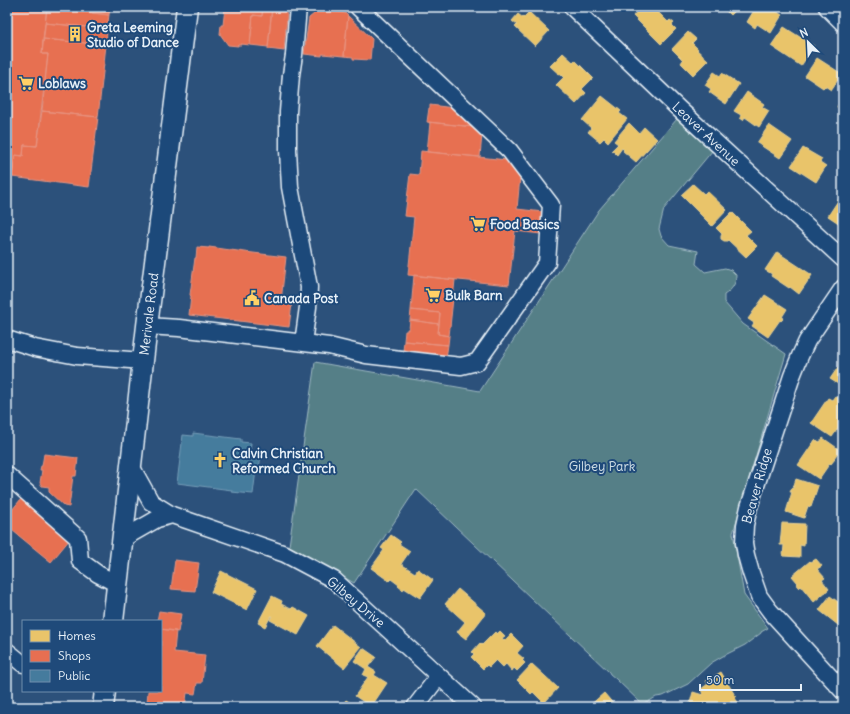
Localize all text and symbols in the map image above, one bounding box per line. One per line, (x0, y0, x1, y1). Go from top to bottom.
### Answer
place label: Greta Leeming Studio of Dance (87, 19, 179, 51)
north arrow (788, 22, 828, 62)
building icon: Greta Leeming Studio of Dance (66, 25, 84, 43)
text: N (798, 25, 810, 41)
supermarket icon: Loblaws (17, 74, 35, 92)
place label: Loblaws (38, 75, 86, 92)
street label: Leaver Avenue (669, 98, 743, 170)
supermarket icon: Food Basics (469, 215, 487, 233)
place label: Food Basics (490, 216, 559, 233)
street label: Merivale Road (136, 272, 163, 356)
supermarket icon: Bulk Barn (424, 286, 442, 304)
place label: Bulk Barn (445, 287, 503, 304)
public building icon: Canada Post (243, 289, 261, 307)
place label: Canada Post (264, 290, 339, 307)
place label: Calvin Christian Reformed Church (232, 445, 336, 477)
street label: Beaver Ridge (738, 446, 776, 526)
church icon: Calvin Christian Reformed Church (211, 451, 229, 469)
park label: Gilbey Park (569, 458, 636, 475)
street label: Gilbey Drive (323, 573, 389, 631)
legend (22, 620, 162, 692)
text: Homes (58, 628, 96, 643)
text: Shops (58, 648, 91, 663)
scale bar (700, 666, 801, 692)
text: Public (58, 668, 90, 683)
text: 50 m (706, 672, 735, 687)

